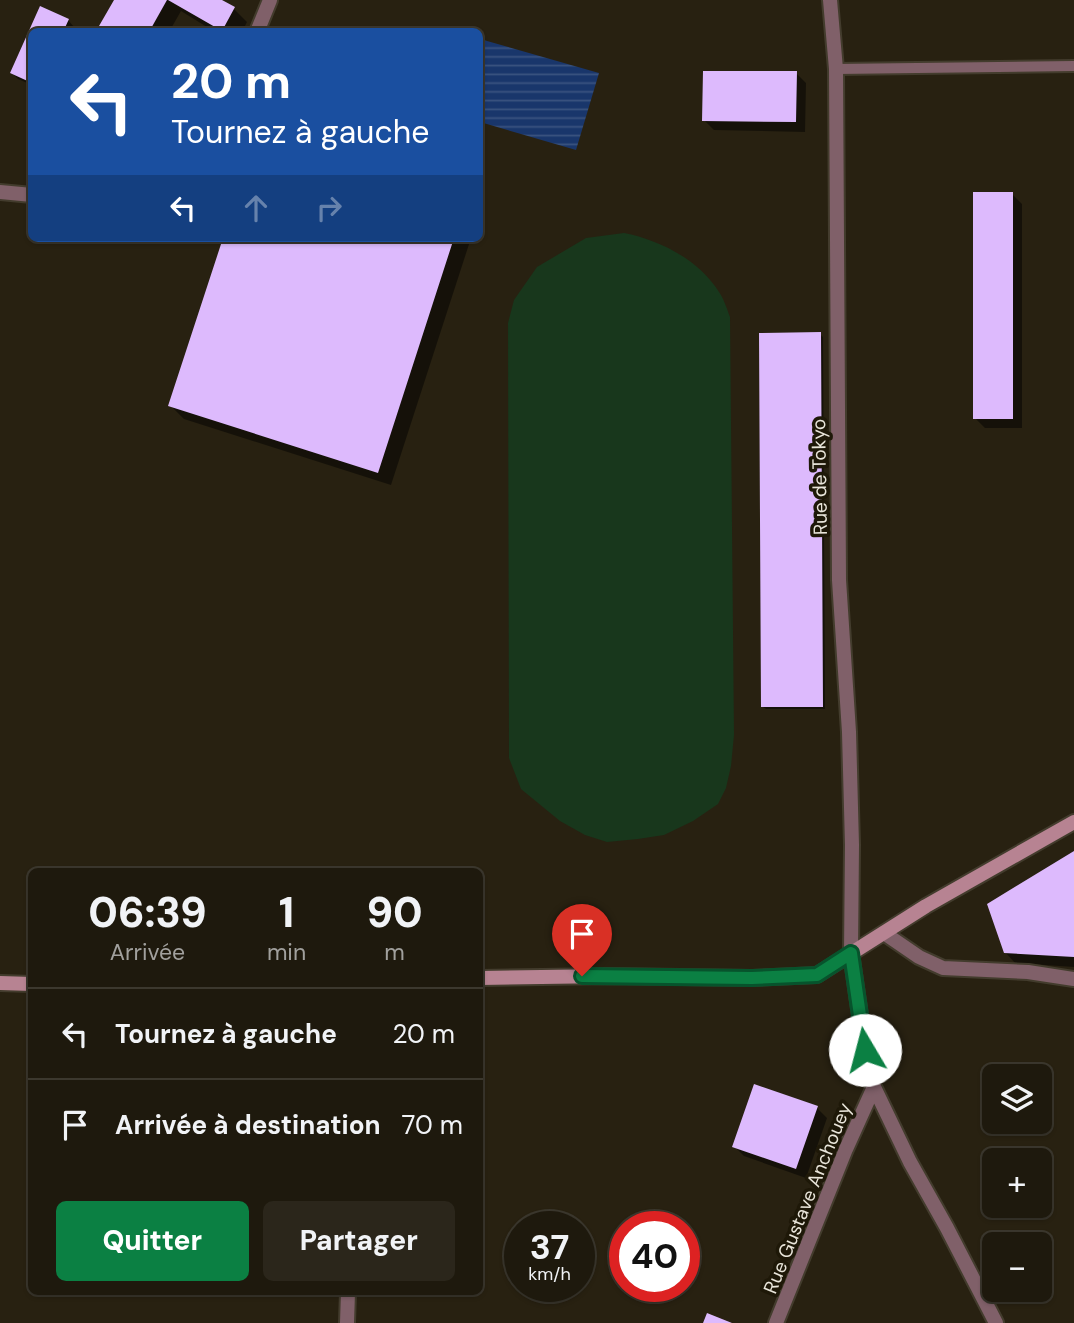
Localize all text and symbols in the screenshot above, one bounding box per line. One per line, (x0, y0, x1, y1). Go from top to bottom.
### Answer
text: 20 m (171, 49, 291, 113)
icon: left (56, 56, 147, 147)
text: Tournez à gauche (171, 111, 429, 153)
icon: left (164, 189, 202, 227)
icon: ahead (237, 189, 275, 227)
icon: right (310, 189, 348, 227)
street label: Rue de Tokyo (806, 419, 833, 535)
text: 06:39 (88, 885, 207, 940)
text: 1 (279, 885, 294, 940)
text: 90 (366, 885, 423, 940)
pin (552, 904, 612, 976)
icon: arrive (563, 915, 601, 953)
text: Arrivée (110, 937, 185, 967)
text: min (267, 937, 306, 967)
text: m (384, 937, 405, 967)
position arrow (828, 1013, 902, 1087)
icon: left (56, 1015, 94, 1053)
text: Tournez à gauche (115, 1017, 337, 1051)
text: 20 m (392, 1017, 455, 1051)
map controls (982, 1064, 1052, 1302)
button: layers (982, 1064, 1052, 1134)
street label: Rue Gustave Anchouey (758, 1099, 857, 1297)
icon: arrive (56, 1106, 94, 1144)
text: Arrivée à destination (115, 1108, 381, 1142)
text: 70 m (402, 1108, 463, 1142)
button: + (982, 1148, 1052, 1218)
button: Quitter (56, 1201, 249, 1281)
button: Partager (263, 1201, 455, 1281)
speed limit sign: 40 (609, 1211, 700, 1302)
text: 37 (530, 1224, 569, 1270)
button: − (982, 1232, 1052, 1302)
text: km/h (528, 1262, 571, 1286)

